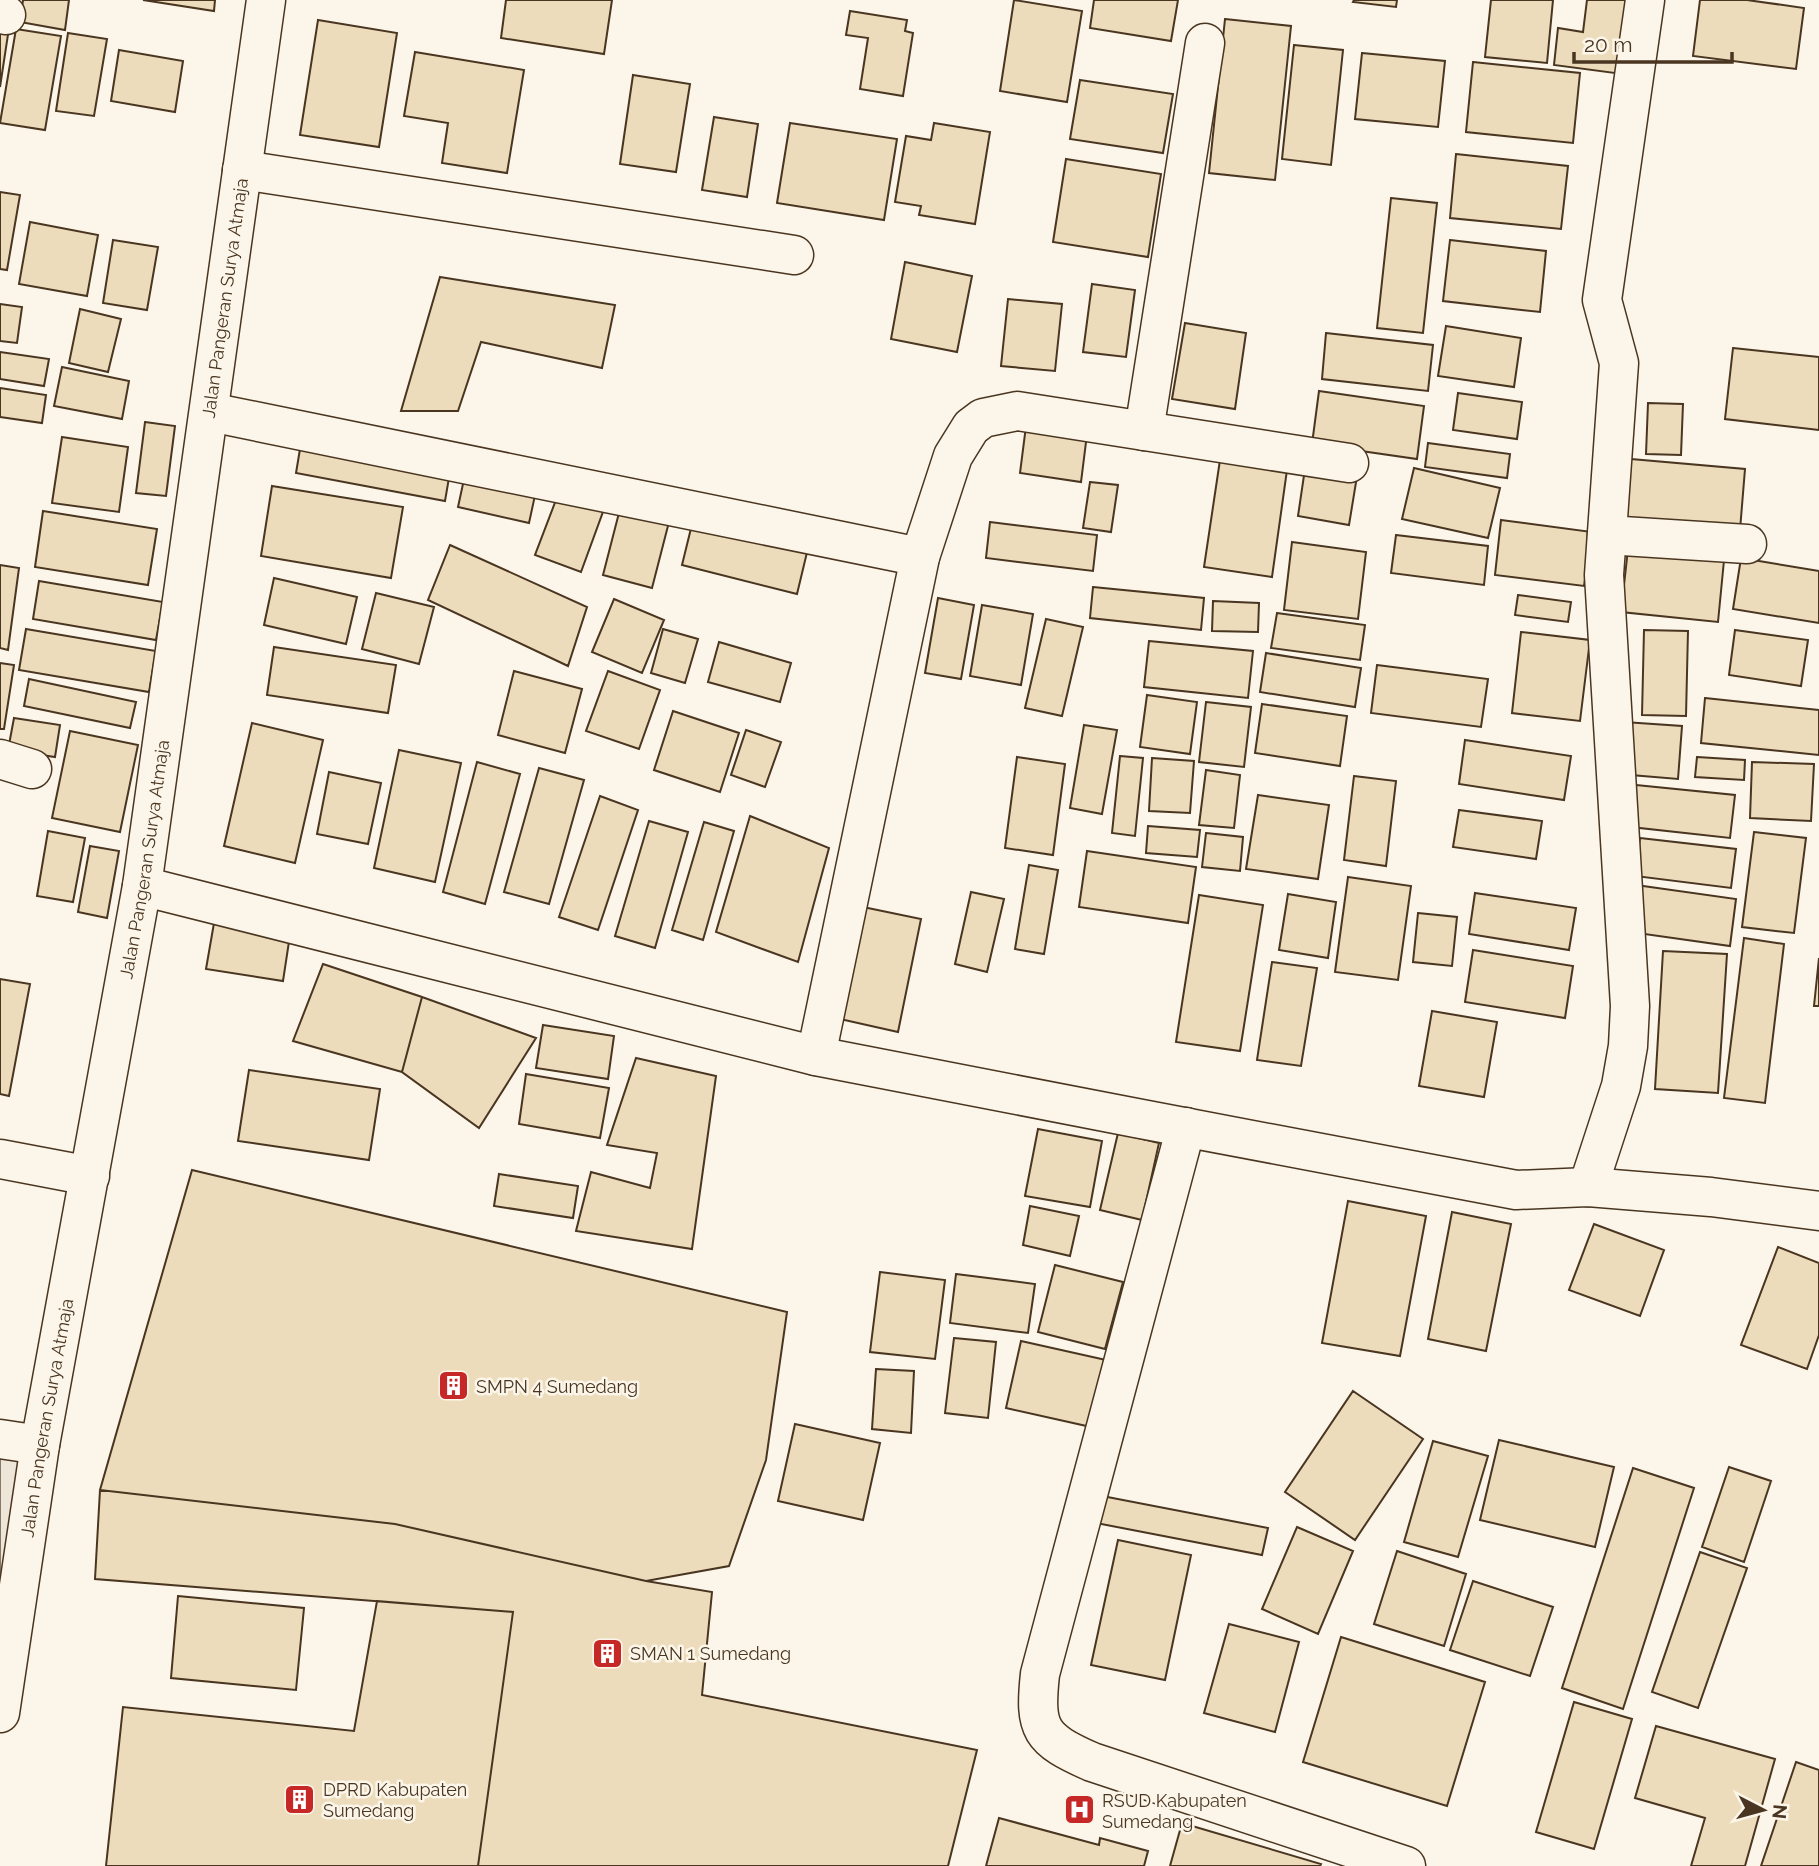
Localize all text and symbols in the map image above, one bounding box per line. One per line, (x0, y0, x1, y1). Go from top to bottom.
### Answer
scale bar (1574, 21, 1731, 65)
text: 20 m (1584, 32, 1632, 57)
street label: Jalan Pangeran Surya Atmaja (197, 177, 251, 419)
street label: Jalan Pangeran Surya Atmaja (115, 738, 173, 980)
street label: Jalan Pangeran Surya Atmaja (16, 1297, 77, 1538)
building icon: SMPN 4 Sumedang (436, 1369, 470, 1403)
place label: SMPN 4 Sumedang (476, 1376, 638, 1397)
building icon: SMAN 1 Sumedang (590, 1636, 624, 1670)
place label: SMAN 1 Sumedang (630, 1643, 791, 1664)
north arrow (1728, 1775, 1798, 1845)
place label: DPRD Kabupaten Sumedang (323, 1779, 467, 1821)
building icon: DPRD Kabupaten Sumedang (283, 1782, 317, 1816)
place label: RSUD Kabupaten Sumedang (1102, 1790, 1247, 1832)
hospital icon: RSUD Kabupaten Sumedang (1062, 1793, 1096, 1827)
text: N (1768, 1803, 1792, 1820)

